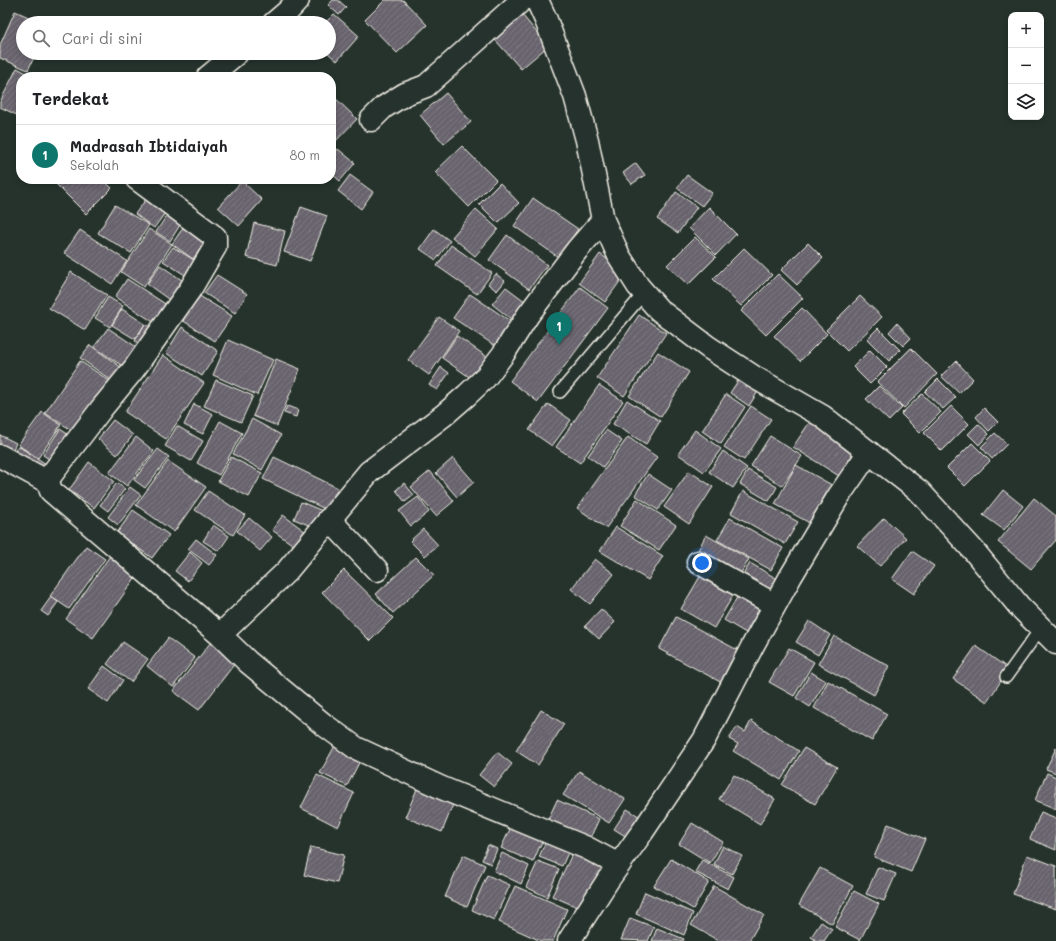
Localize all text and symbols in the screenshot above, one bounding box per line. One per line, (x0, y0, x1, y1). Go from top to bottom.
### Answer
map controls (1008, 12, 1044, 120)
button: + (1008, 12, 1044, 48)
search box (16, 16, 336, 60)
icon: search (30, 27, 52, 49)
text: Cari di sini (62, 28, 143, 48)
button: − (1008, 48, 1044, 84)
button: layers (1008, 84, 1044, 120)
text: Terdekat (32, 87, 109, 109)
text: Madrasah Ibtidaiyah (70, 136, 228, 156)
text: 1 (42, 146, 48, 163)
text: 80 m (290, 146, 320, 163)
text: Sekolah (70, 156, 119, 173)
pin: 1 (546, 312, 572, 345)
your location (692, 553, 712, 573)

